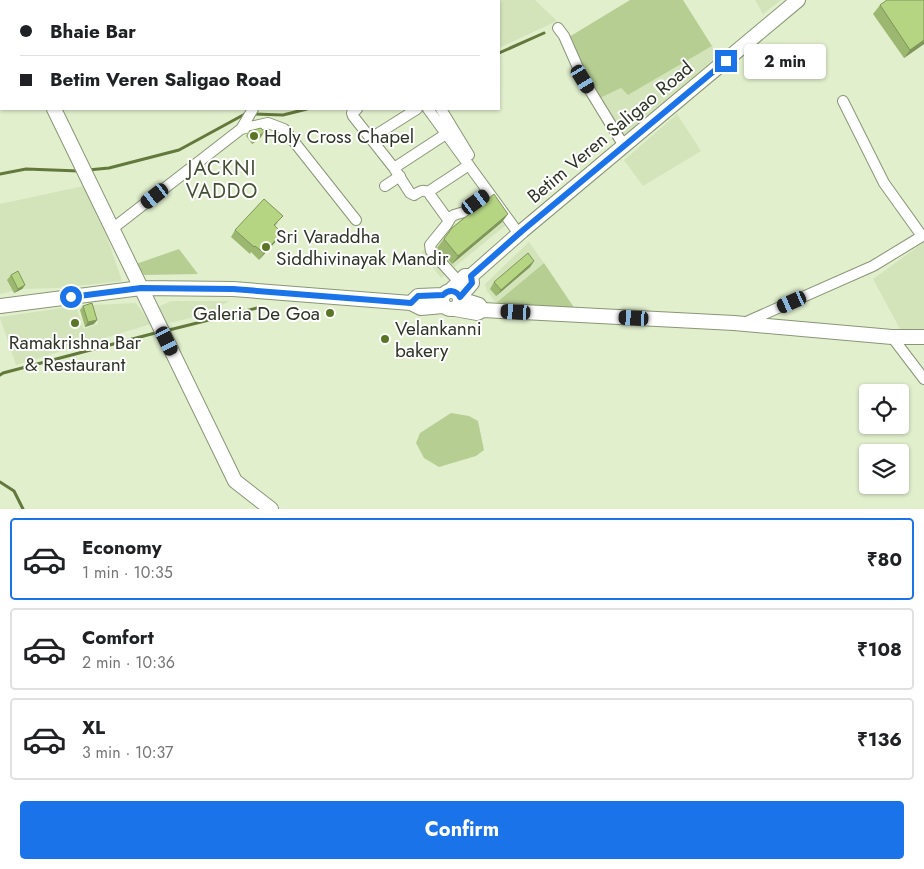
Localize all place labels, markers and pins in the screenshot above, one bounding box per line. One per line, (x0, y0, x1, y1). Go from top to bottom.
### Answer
place label: Holy Cross Chapel (264, 123, 414, 150)
marker: Holy Cross Chapel (248, 130, 260, 142)
place label: Sri Varaddha Siddhivinayak Mandir (276, 223, 449, 272)
marker: Sri Varaddha Siddhivinayak Mandir (260, 241, 272, 253)
place label: Galeria De Goa (193, 300, 320, 327)
marker: Galeria De Goa (324, 307, 336, 319)
place label: Velankanni bakery (395, 315, 482, 364)
marker: Ramakrishna Bar & Restaurant (69, 317, 81, 329)
place label: Ramakrishna Bar & Restaurant (9, 329, 142, 378)
marker: Velankanni bakery (379, 333, 391, 345)

